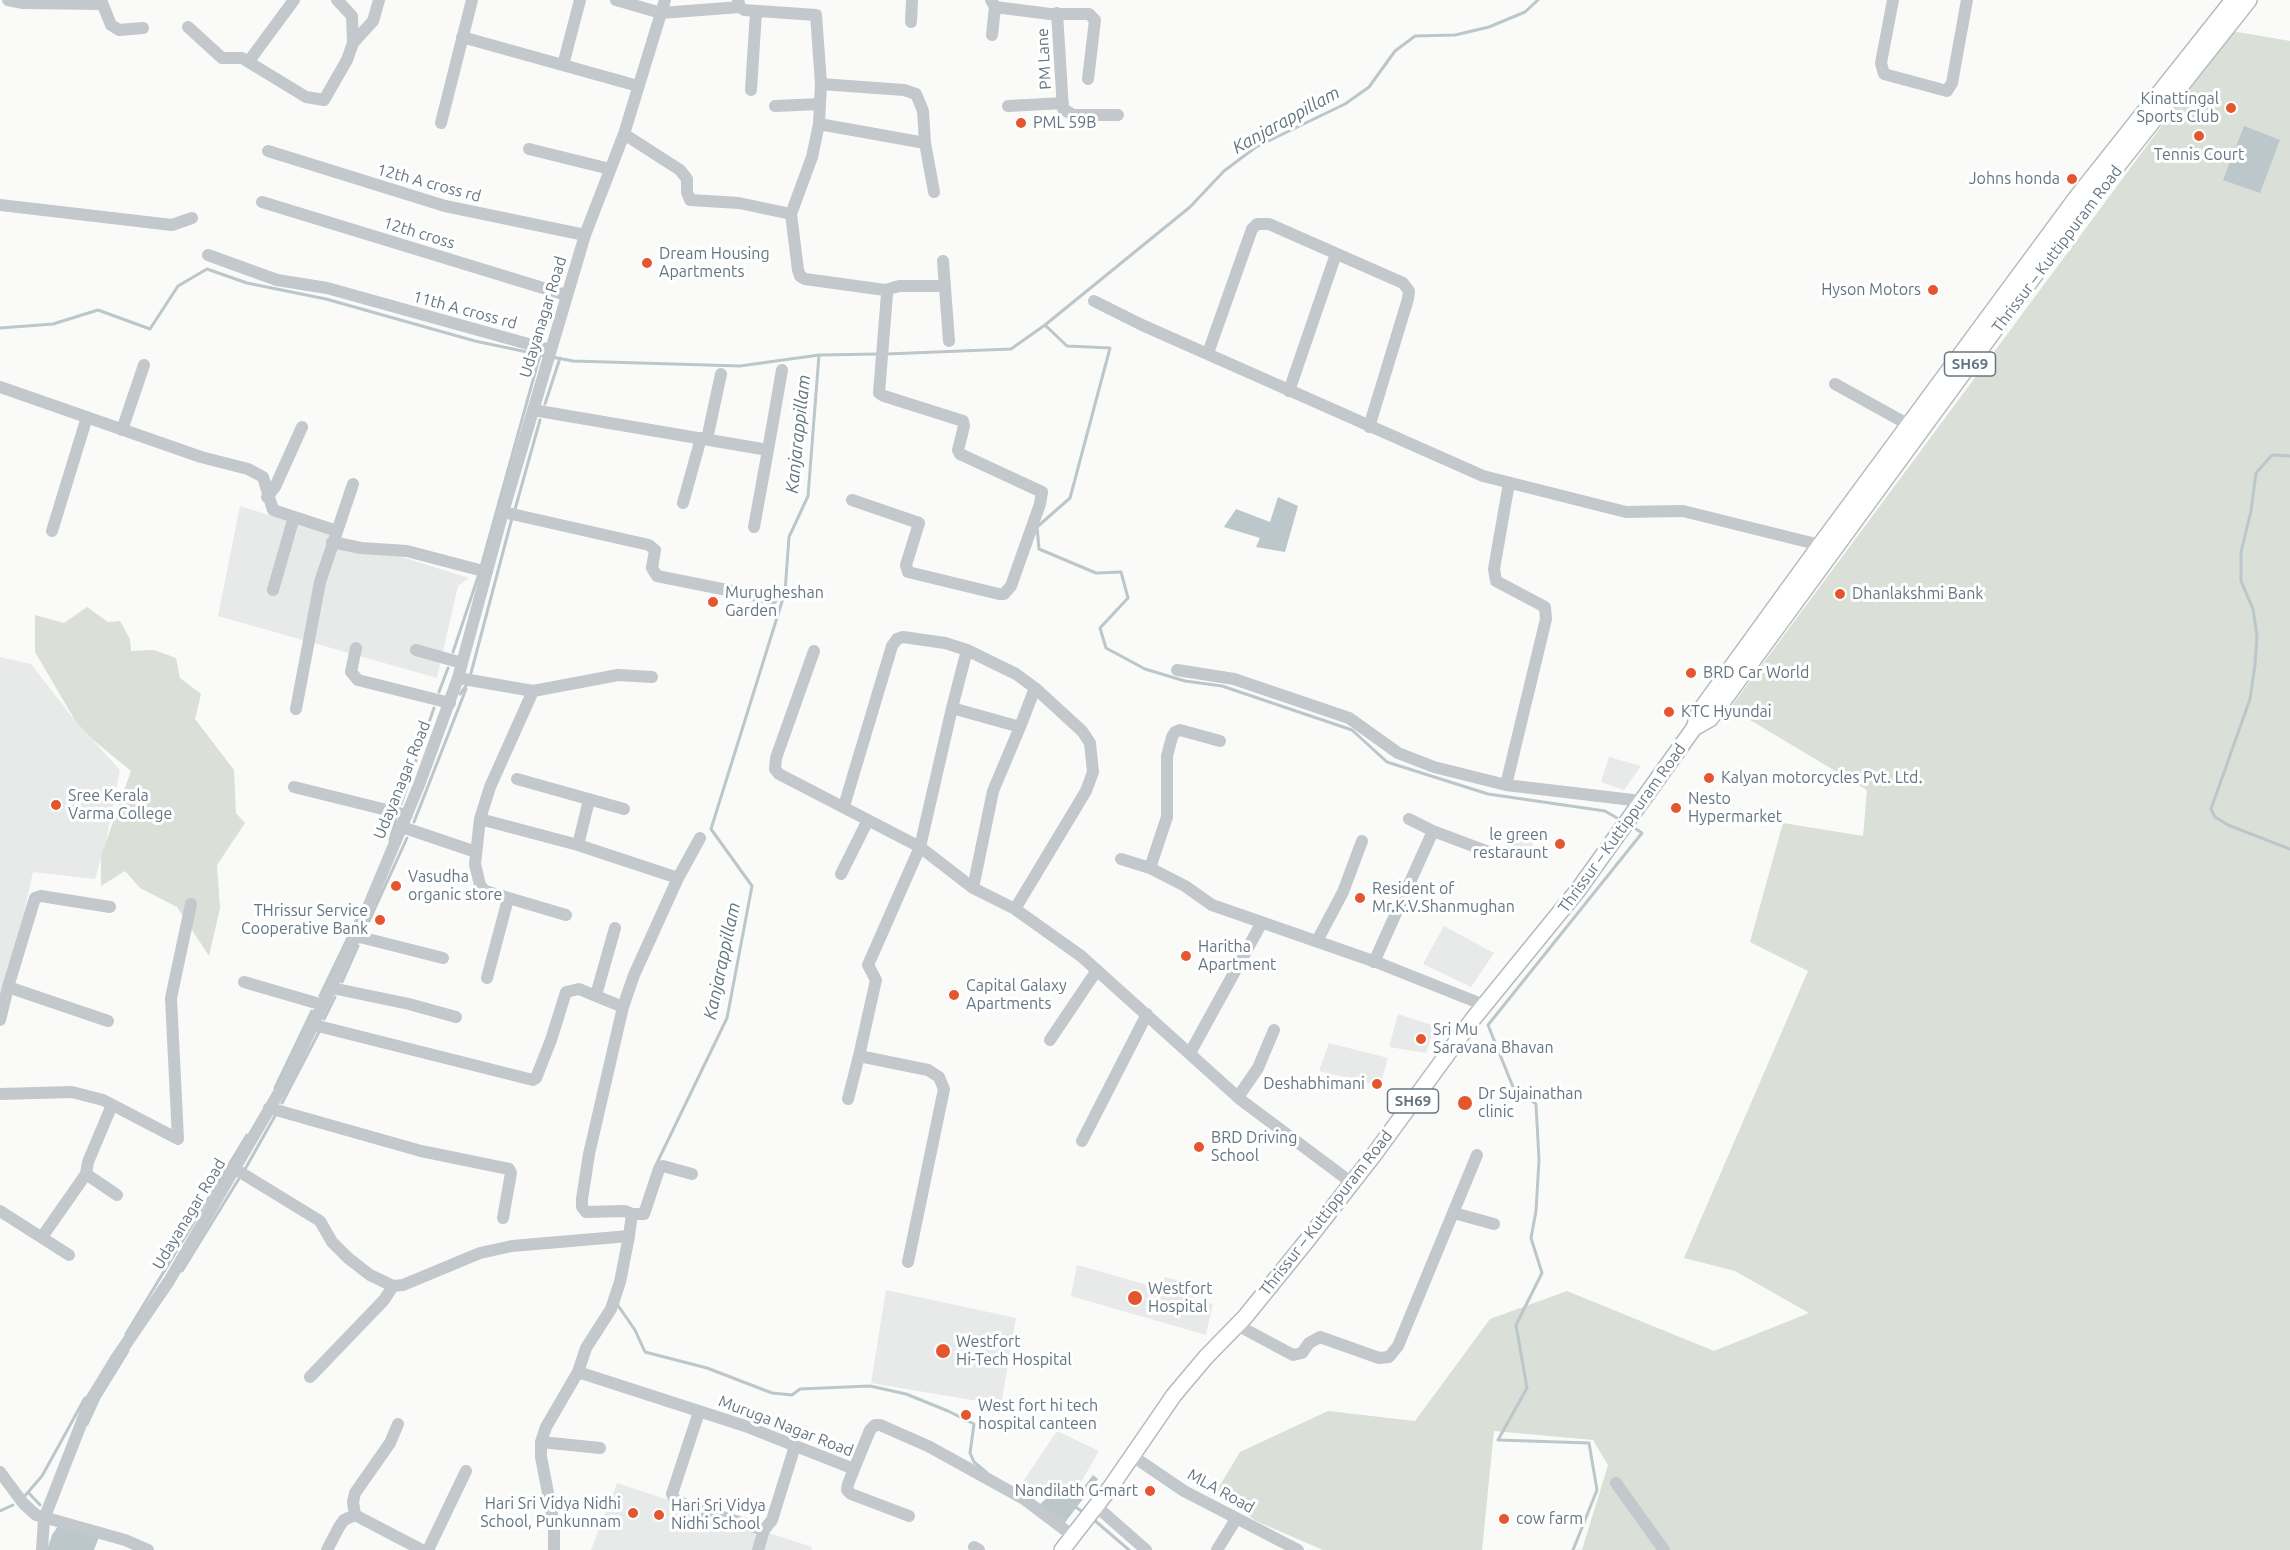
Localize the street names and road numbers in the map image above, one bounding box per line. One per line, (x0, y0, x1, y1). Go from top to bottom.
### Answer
street label: PM Lane (1033, 28, 1055, 90)
street label: 12th A cross rd (375, 160, 483, 206)
street label: Thrissur – Kuttippuram Road (1988, 162, 2126, 336)
street label: 12th cross (381, 213, 457, 253)
street label: Udayanagar Road (515, 254, 571, 380)
street label: 11th A cross rd (411, 287, 519, 333)
road number: SH69 (1944, 352, 1996, 376)
street label: Udayanagar Road (370, 718, 434, 842)
street label: Thrissur – Kuttippuram Road (1554, 740, 1690, 916)
road number: SH69 (1388, 1089, 1438, 1113)
street label: Thrissur – Kuttippuram Road (1256, 1127, 1396, 1299)
street label: Udayanagar Road (148, 1155, 230, 1273)
street label: Muruga Nagar Road (716, 1391, 856, 1461)
street label: MLA Road (1184, 1465, 1258, 1517)

